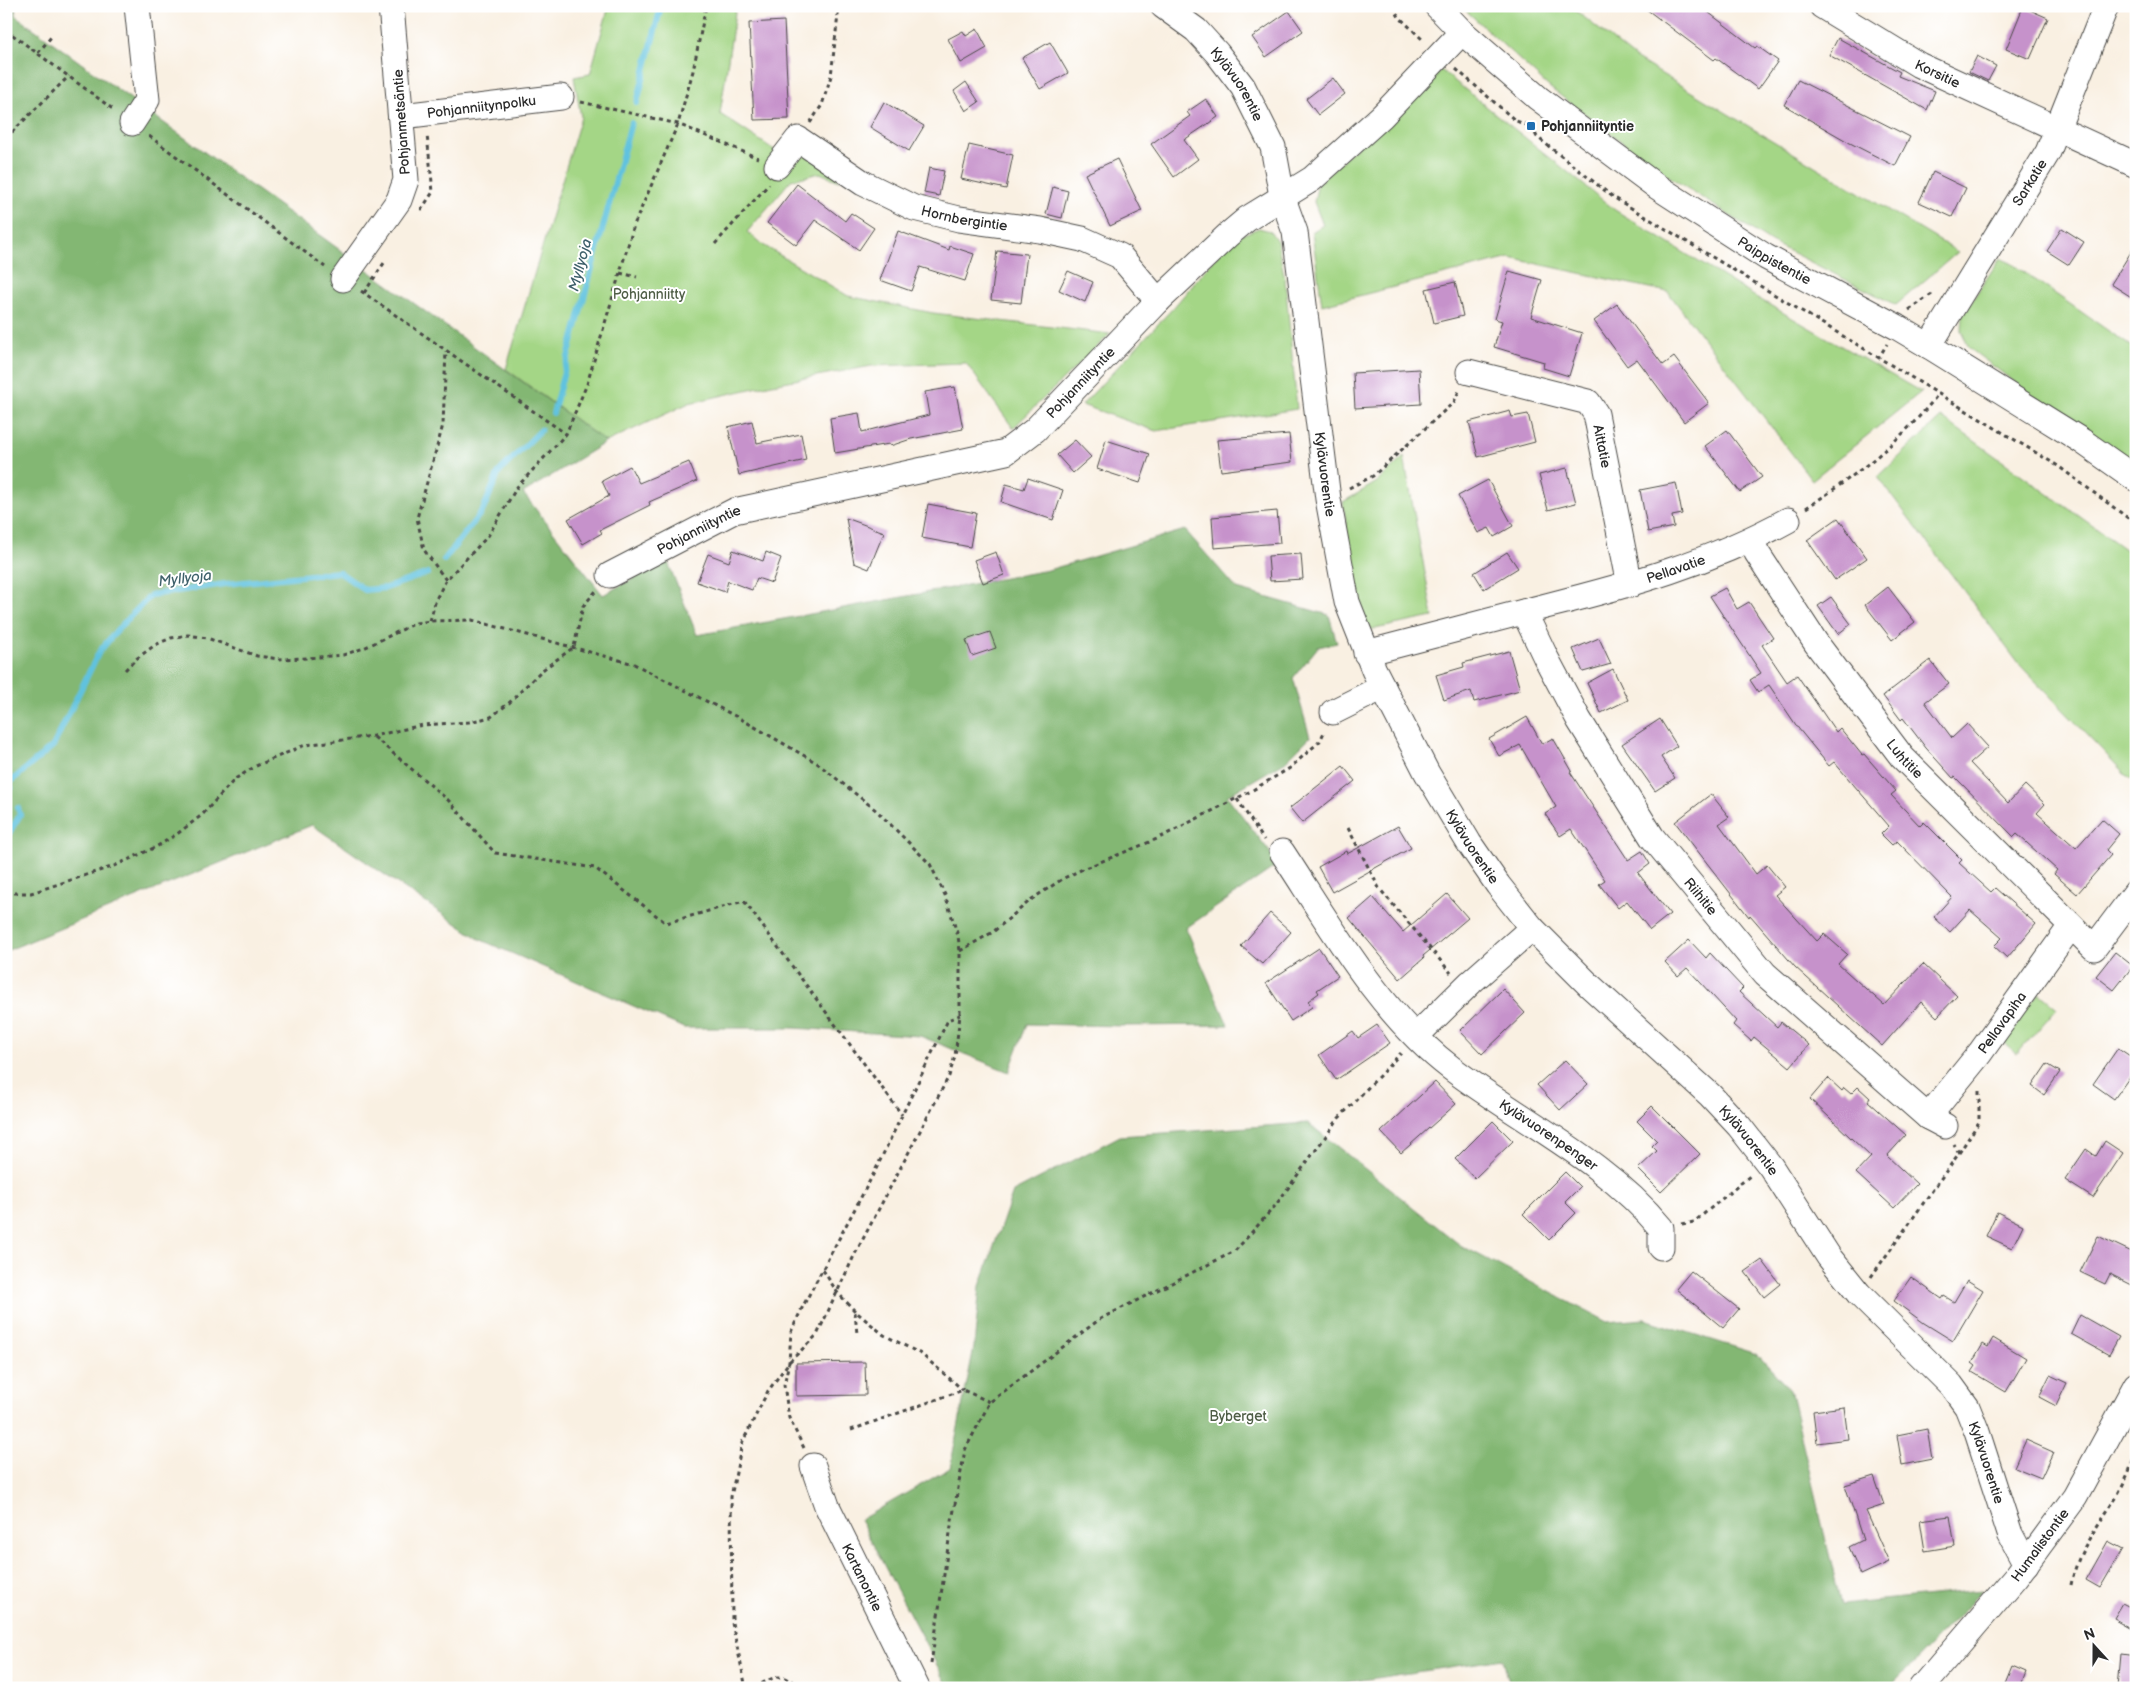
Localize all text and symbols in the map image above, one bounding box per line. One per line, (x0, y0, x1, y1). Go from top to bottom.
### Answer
street label: Kylävuorentie (1207, 43, 1267, 124)
street label: Korsitie (1912, 56, 1963, 92)
street label: Pohjanmetsäntie (389, 69, 414, 175)
street label: Pohjanniitynpolku (426, 92, 537, 122)
place label: Pohjanniityntie (1541, 118, 1634, 135)
marker: Pohjanniityntie (1525, 120, 1537, 132)
street label: Sarkatie (2009, 156, 2051, 209)
street label: Hornbergintie (919, 202, 1009, 234)
street label: Paippistentie (1734, 233, 1814, 289)
water label: Myllyoja (564, 237, 597, 293)
park label: Pohjanniitty (613, 286, 686, 303)
street label: Pohjanniityntie (1043, 344, 1119, 422)
street label: Aittatie (1589, 423, 1615, 470)
street label: Kylävuorentie (1311, 431, 1339, 518)
street label: Pohjanniityntie (654, 502, 742, 558)
street label: Pellavatie (1644, 551, 1708, 587)
water label: Myllyoja (157, 566, 213, 591)
street label: Luhtitie (1883, 736, 1927, 782)
street label: Kylävuorentie (1442, 806, 1503, 887)
street label: Riihitie (1680, 874, 1721, 919)
street label: Pellavapiha (1974, 988, 2030, 1057)
street label: Kylävuorenpenger (1496, 1096, 1602, 1175)
street label: Kylävuorentie (1715, 1102, 1782, 1179)
park label: Byberget (1209, 1408, 1267, 1425)
street label: Kylävuorentie (1965, 1419, 2008, 1506)
street label: Humalistontie (2008, 1505, 2073, 1585)
street label: Kartanontie (838, 1541, 886, 1614)
north arrow (2070, 1622, 2120, 1672)
text: N (2082, 1625, 2097, 1644)

